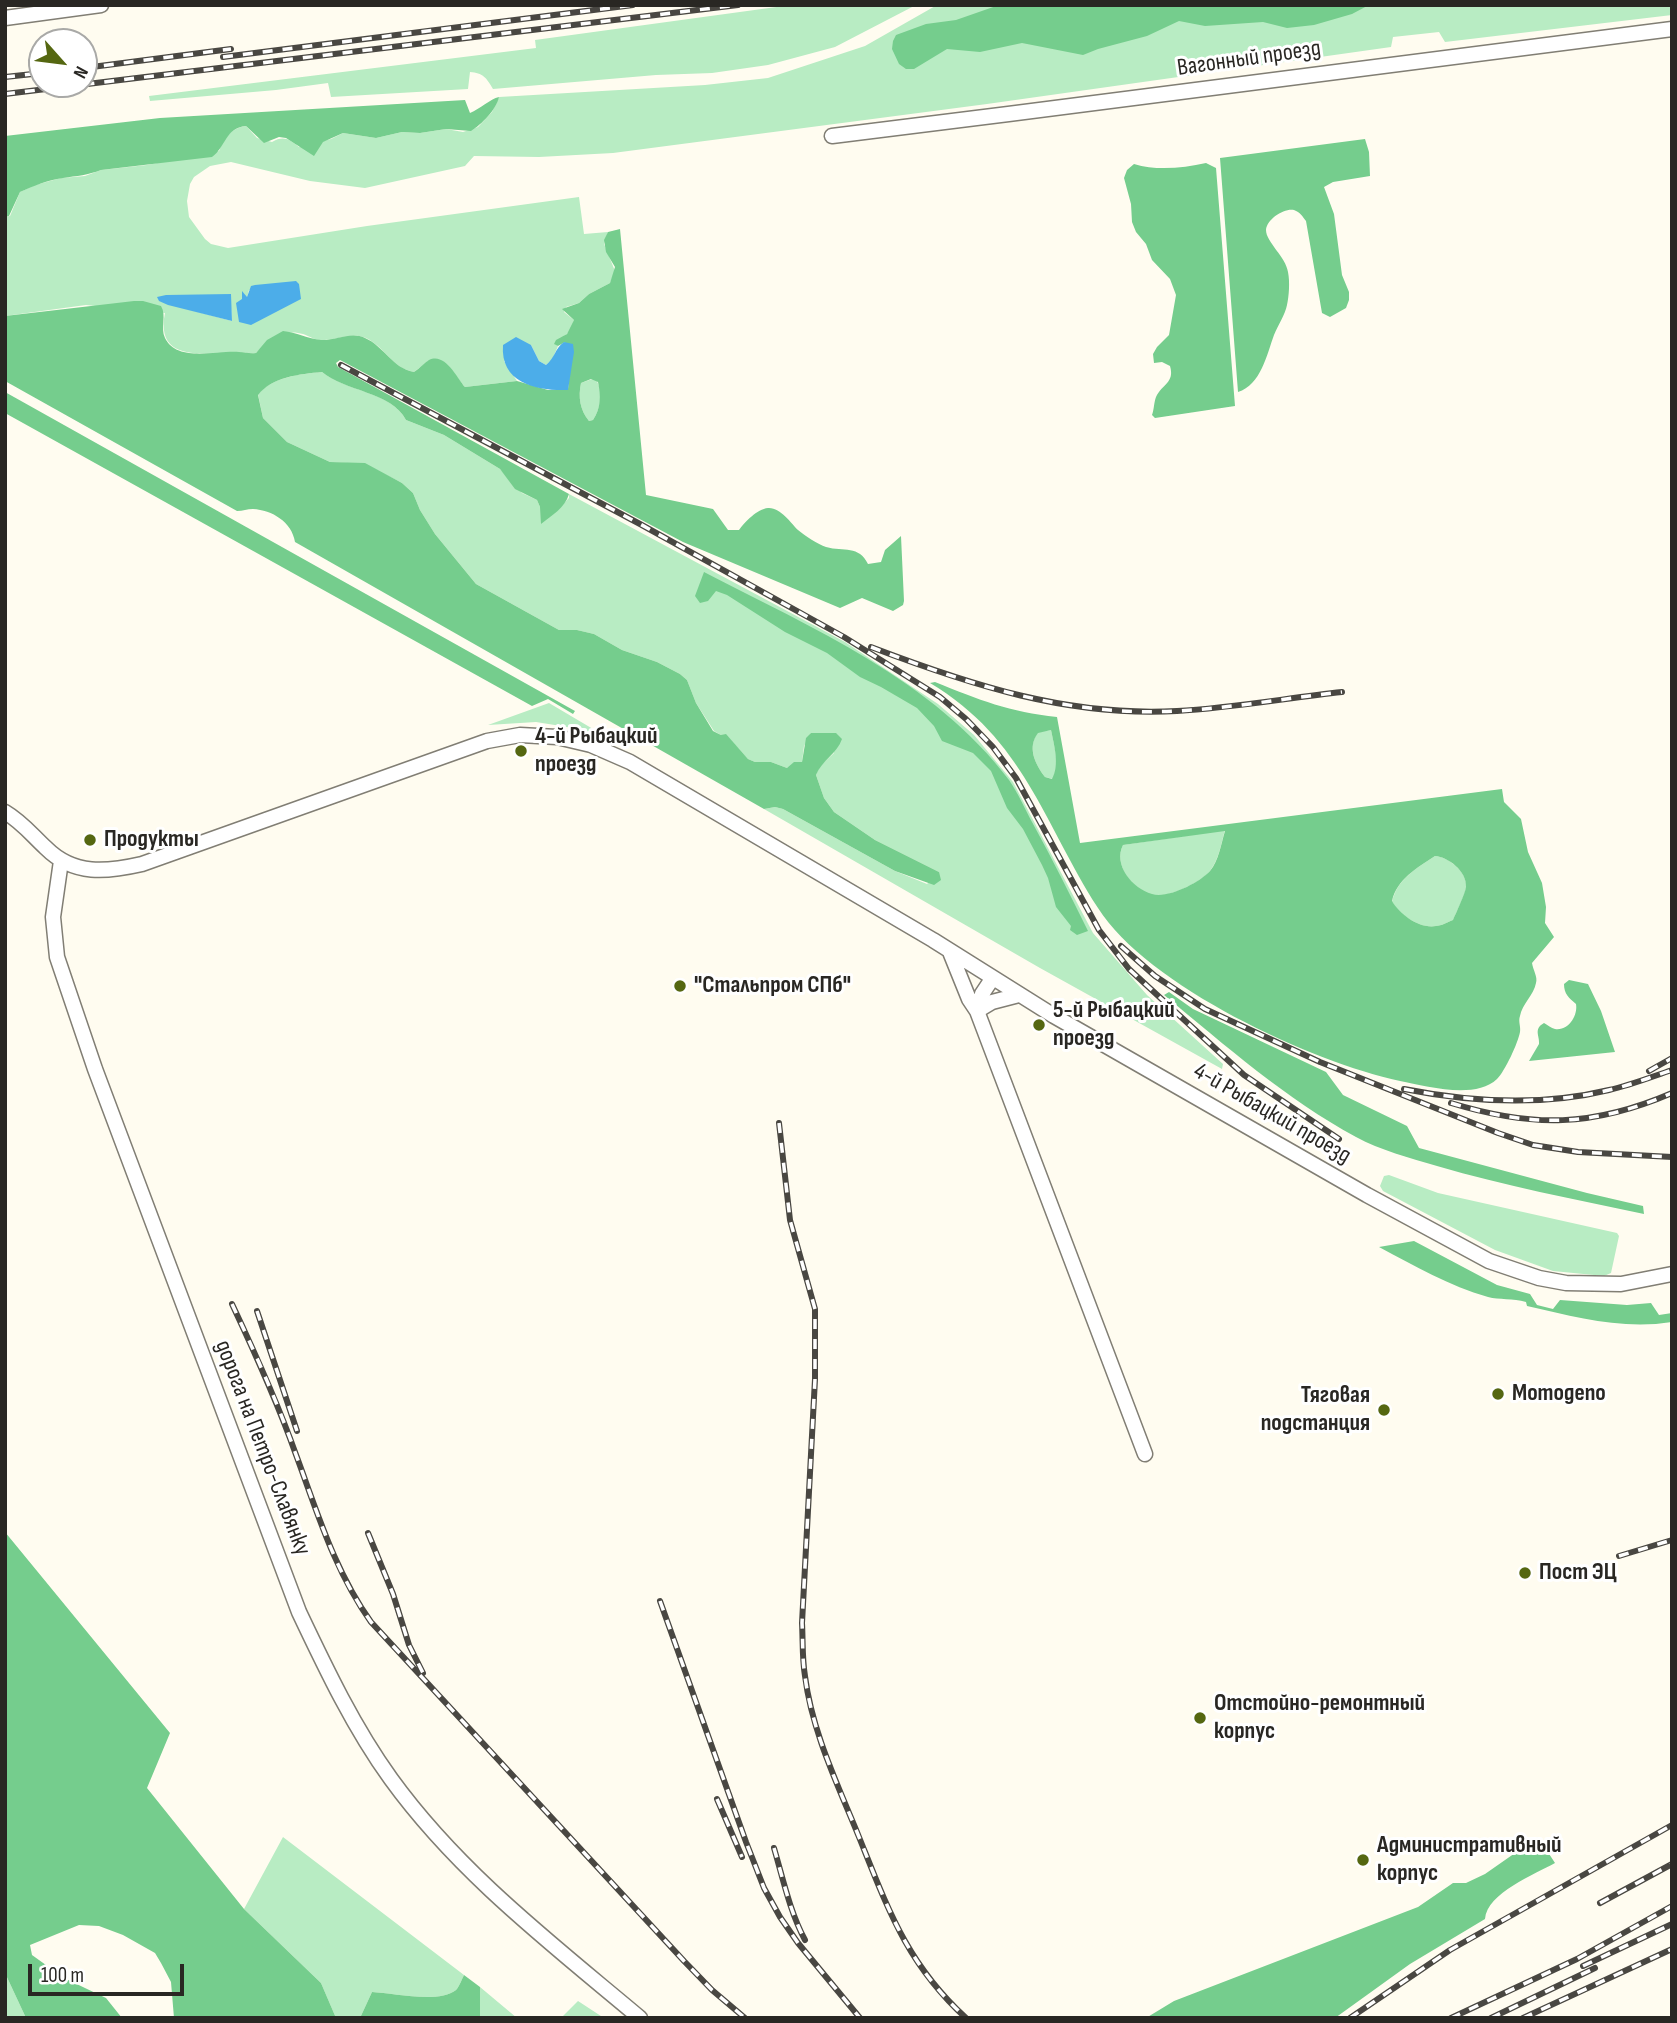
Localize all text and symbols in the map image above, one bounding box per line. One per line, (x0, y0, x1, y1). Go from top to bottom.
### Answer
north arrow (28, 28, 98, 98)
street label: Вагонный проезд (1175, 35, 1323, 83)
text: N (68, 62, 93, 82)
place label: 4-й Рыбацкий проезд (535, 723, 657, 779)
marker: 4-й Рыбацкий проезд (513, 743, 529, 759)
place label: Продукты (104, 826, 199, 854)
marker: Продукты (82, 832, 98, 848)
place label: "Стальпром СПб" (694, 972, 851, 1000)
marker: "Стальпром СПб" (672, 978, 688, 994)
place label: 5-й Рыбацкий проезд (1053, 997, 1175, 1053)
marker: 5-й Рыбацкий проезд (1031, 1017, 1047, 1033)
street label: 4-й Рыбацкий проезд (1188, 1057, 1356, 1171)
street label: дорога на Петро-Славянку (208, 1336, 316, 1560)
place label: Мотодепо (1512, 1380, 1606, 1408)
place label: Тяговая подстанция (1261, 1382, 1370, 1438)
marker: Мотодепо (1490, 1386, 1506, 1402)
marker: Тяговая подстанция (1376, 1402, 1392, 1418)
place label: Пост ЭЦ (1539, 1559, 1617, 1587)
marker: Пост ЭЦ (1517, 1565, 1533, 1581)
place label: Отстойно-ремонтный корпус (1214, 1690, 1425, 1746)
marker: Отстойно-ремонтный корпус (1192, 1710, 1208, 1726)
place label: Административный корпус (1377, 1832, 1562, 1888)
marker: Административный корпус (1355, 1852, 1371, 1868)
scale bar (32, 1950, 187, 1994)
text: 100 m (41, 1963, 84, 1988)

